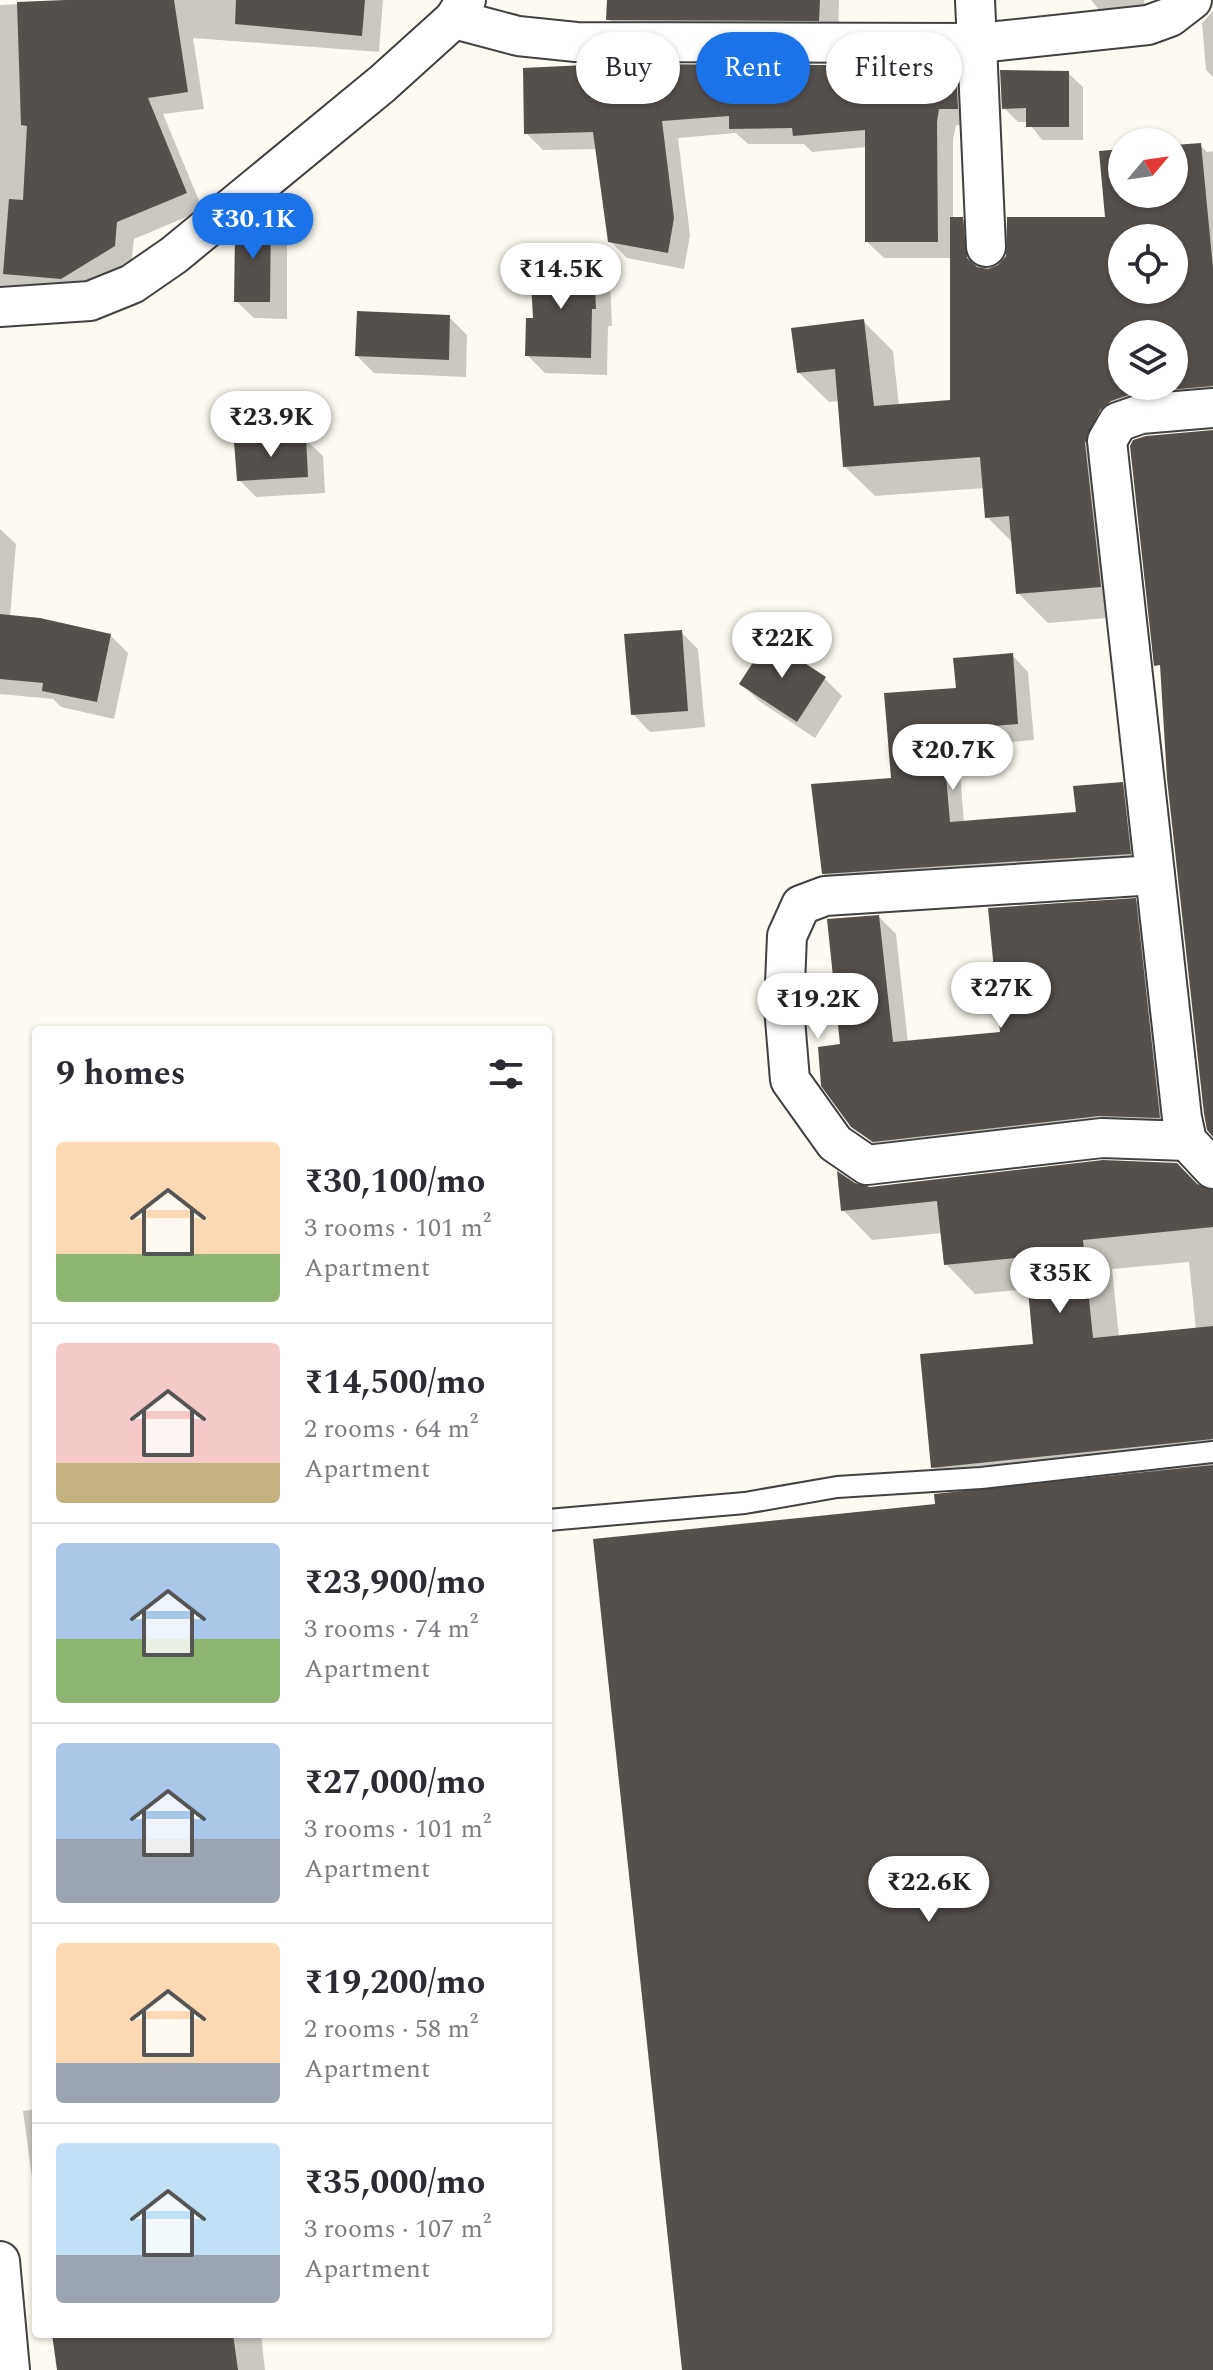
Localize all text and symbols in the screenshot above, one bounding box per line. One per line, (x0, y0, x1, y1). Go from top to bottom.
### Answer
chip: Buy (576, 32, 680, 104)
chip: Rent (696, 32, 810, 104)
chip: Filters (826, 32, 962, 104)
north arrow (1108, 128, 1188, 208)
map controls (1108, 128, 1188, 400)
pin: ₹30.1K (188, 193, 318, 261)
text: ₹30.1K (210, 199, 296, 239)
button: locate (1108, 224, 1188, 304)
pin: ₹14.5K (496, 243, 626, 311)
text: ₹14.5K (518, 249, 604, 289)
button: layers (1108, 320, 1188, 400)
pin: ₹23.9K (206, 391, 336, 459)
text: ₹23.9K (228, 397, 314, 437)
pin: ₹22K (735, 612, 829, 680)
text: ₹22K (750, 618, 814, 658)
pin: ₹20.7K (888, 724, 1018, 792)
text: ₹20.7K (910, 730, 996, 770)
pin: ₹27K (954, 962, 1048, 1030)
text: ₹27K (969, 968, 1033, 1008)
pin: ₹19.2K (753, 973, 883, 1041)
text: ₹19.2K (775, 979, 861, 1019)
text: 9 homes (56, 1048, 186, 1100)
icon: filters (484, 1052, 528, 1096)
text: ₹30,100/mo (304, 1156, 485, 1208)
icon: home (120, 1174, 216, 1270)
text: 3 rooms · 101 m² (304, 1208, 491, 1248)
pin: ₹35K (1013, 1247, 1107, 1315)
text: Apartment (304, 1248, 430, 1288)
text: ₹35K (1028, 1253, 1092, 1293)
text: ₹14,500/mo (304, 1357, 485, 1409)
icon: home (120, 1375, 216, 1471)
text: 2 rooms · 64 m² (304, 1409, 478, 1449)
text: Apartment (304, 1449, 430, 1489)
text: ₹23,900/mo (304, 1557, 485, 1609)
icon: home (120, 1575, 216, 1671)
text: 3 rooms · 74 m² (304, 1609, 478, 1649)
text: Apartment (304, 1649, 430, 1689)
text: ₹27,000/mo (304, 1757, 485, 1809)
icon: home (120, 1775, 216, 1871)
text: 3 rooms · 101 m² (304, 1809, 491, 1849)
text: Apartment (304, 1849, 430, 1889)
pin: ₹22.6K (864, 1856, 994, 1924)
text: ₹22.6K (886, 1862, 972, 1902)
text: ₹19,200/mo (304, 1957, 485, 2009)
icon: home (120, 1975, 216, 2071)
text: 2 rooms · 58 m² (304, 2009, 478, 2049)
text: Apartment (304, 2049, 430, 2089)
text: ₹35,000/mo (304, 2157, 485, 2209)
icon: home (120, 2175, 216, 2271)
text: 3 rooms · 107 m² (304, 2209, 491, 2249)
text: Apartment (304, 2249, 430, 2289)

